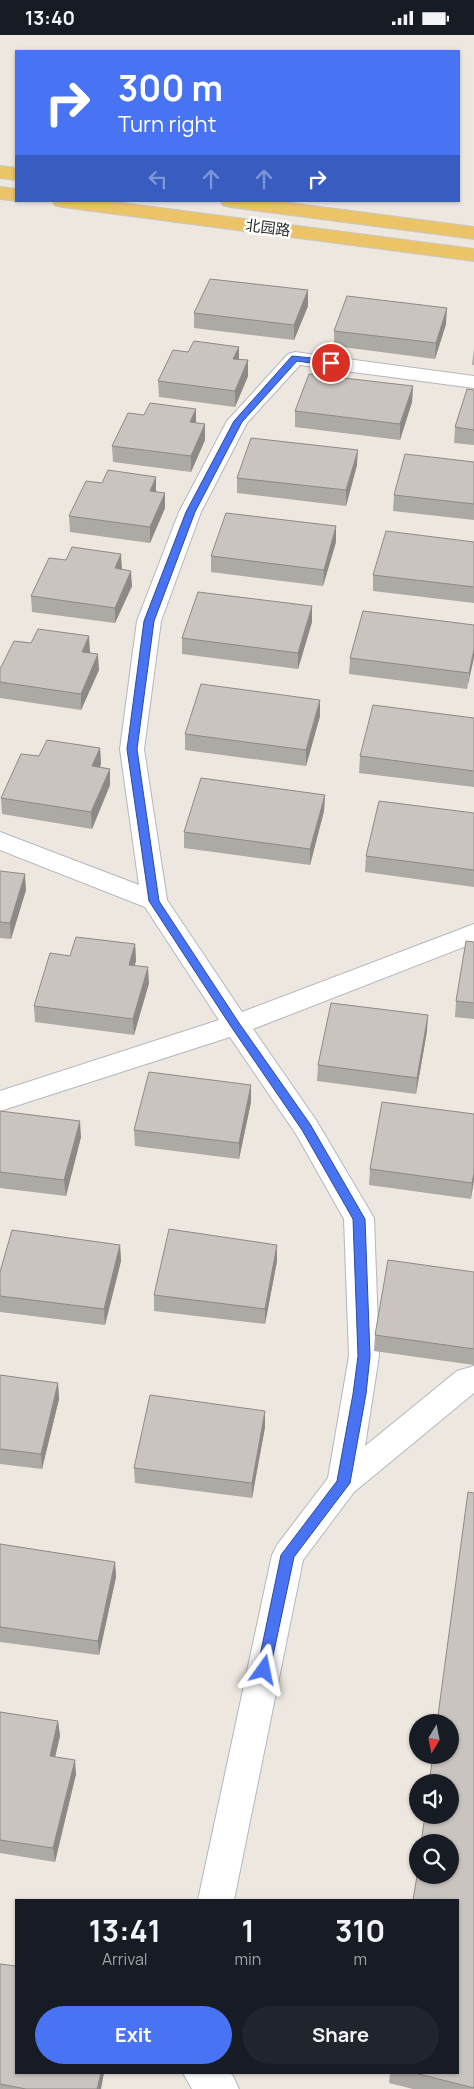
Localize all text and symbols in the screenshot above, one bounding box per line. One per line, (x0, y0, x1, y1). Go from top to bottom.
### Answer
text: 13:40 (25, 5, 75, 31)
text: 300 m (118, 64, 223, 112)
icon: right (35, 70, 100, 135)
text: Turn right (118, 109, 216, 139)
icon: left (144, 165, 172, 193)
icon: ahead (197, 165, 225, 193)
icon: ahead (250, 165, 278, 193)
icon: right (303, 165, 331, 193)
street label: 北园路 (244, 214, 292, 241)
pin (310, 342, 352, 384)
icon: arrive (317, 349, 345, 377)
position arrow (237, 1643, 289, 1695)
north arrow (409, 1714, 459, 1764)
map controls (409, 1714, 459, 1884)
button: sound (409, 1774, 459, 1824)
button: search (409, 1834, 459, 1884)
text: 13:41 (89, 1910, 161, 1951)
text: 1 (241, 1910, 255, 1951)
text: 310 (335, 1910, 385, 1951)
text: Arrival (102, 1948, 148, 1970)
text: min (235, 1948, 261, 1970)
text: m (353, 1948, 367, 1970)
button: Exit (35, 2006, 232, 2064)
button: Share (242, 2006, 439, 2064)

